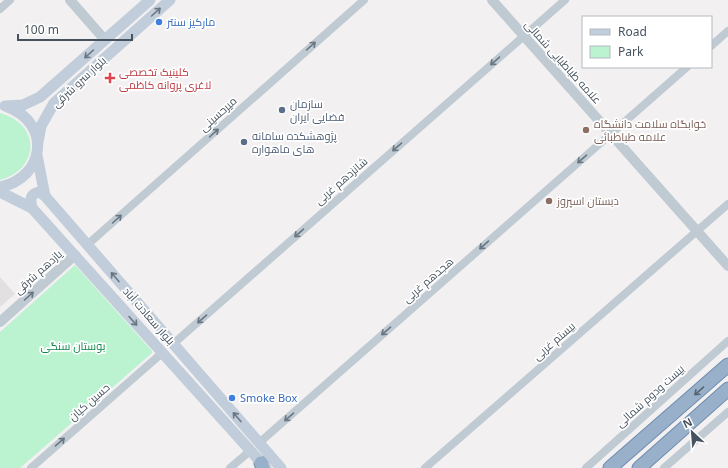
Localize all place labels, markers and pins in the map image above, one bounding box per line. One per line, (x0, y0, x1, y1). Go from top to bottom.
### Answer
place label: مارکیز سنتر (166, 14, 215, 29)
marker: مارکیز سنتر (154, 17, 164, 27)
place label: کلینیک تخصصی لاغری پروانه کاظمی (119, 64, 211, 92)
marker: کلینیک تخصصی لاغری پروانه کاظمی (104, 72, 116, 84)
place label: سازمان فضایی ایران (290, 96, 344, 124)
marker: سازمان فضایی ایران (277, 105, 287, 115)
place label: خوابگاه سلامت دانشگاه علامه طباطبائی (594, 116, 706, 144)
marker: خوابگاه سلامت دانشگاه علامه طباطبائی (581, 125, 591, 135)
place label: پژوهشکده سامانه های ماهواره (252, 128, 337, 156)
marker: پژوهشکده سامانه های ماهواره (239, 137, 249, 147)
place label: دبستان اسپروز (556, 193, 619, 208)
marker: دبستان اسپروز (544, 196, 554, 206)
place label: Smoke Box (240, 390, 298, 405)
marker: Smoke Box (227, 393, 237, 403)

